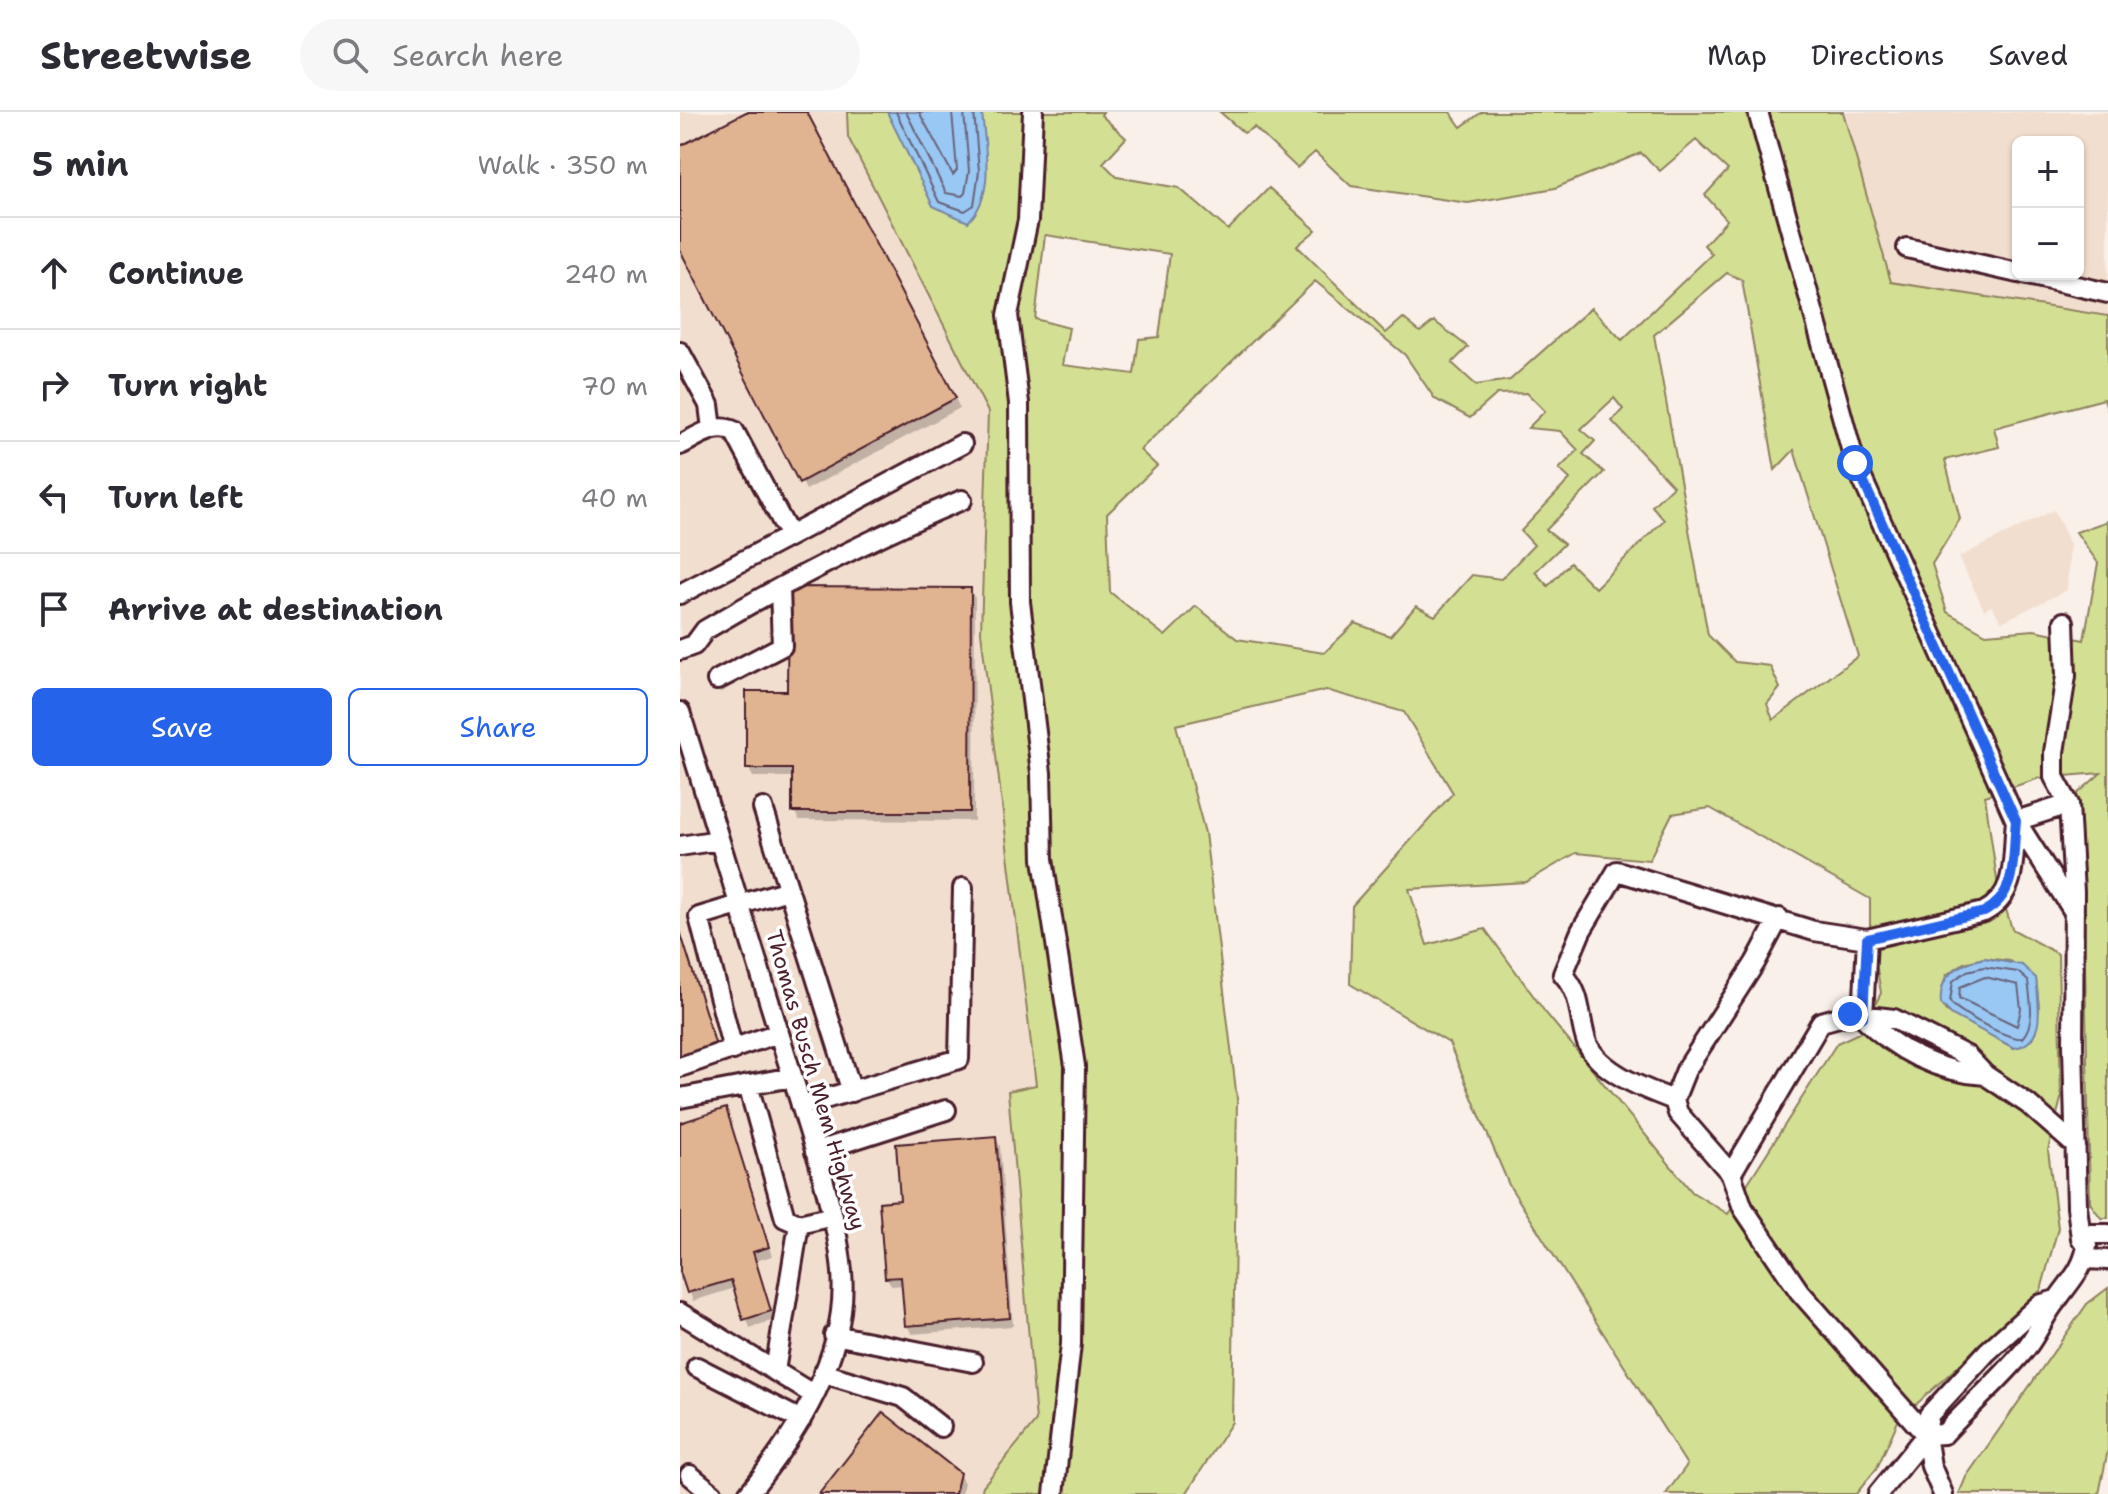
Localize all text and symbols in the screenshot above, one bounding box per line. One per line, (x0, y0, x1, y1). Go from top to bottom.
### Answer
search box (300, 19, 860, 91)
text: Streetwise (40, 30, 252, 81)
icon: search (328, 33, 372, 77)
text: Search here (392, 35, 564, 76)
text: Map (1707, 36, 1767, 74)
text: Directions (1811, 36, 1945, 74)
text: Saved (1989, 36, 2068, 74)
map controls (2012, 136, 2084, 280)
button: + (2012, 136, 2084, 208)
text: 5 min (32, 141, 129, 187)
text: Walk · 350 m (478, 147, 648, 182)
button: − (2012, 208, 2084, 280)
icon: ahead (32, 251, 76, 295)
text: Continue (108, 253, 244, 294)
text: 240 m (564, 256, 648, 291)
icon: right (32, 363, 76, 407)
text: Turn right (108, 365, 267, 406)
text: 70 m (581, 368, 648, 403)
route start (1837, 445, 1873, 481)
icon: left (32, 475, 76, 519)
text: Turn left (108, 477, 243, 518)
text: 40 m (581, 480, 648, 515)
icon: arrive (32, 587, 76, 631)
text: Arrive at destination (108, 589, 443, 630)
button: Save (32, 688, 332, 766)
button: Share (348, 688, 648, 766)
street label: Thomas Busch Mem Highway (759, 927, 873, 1233)
route end (1832, 996, 1868, 1032)

